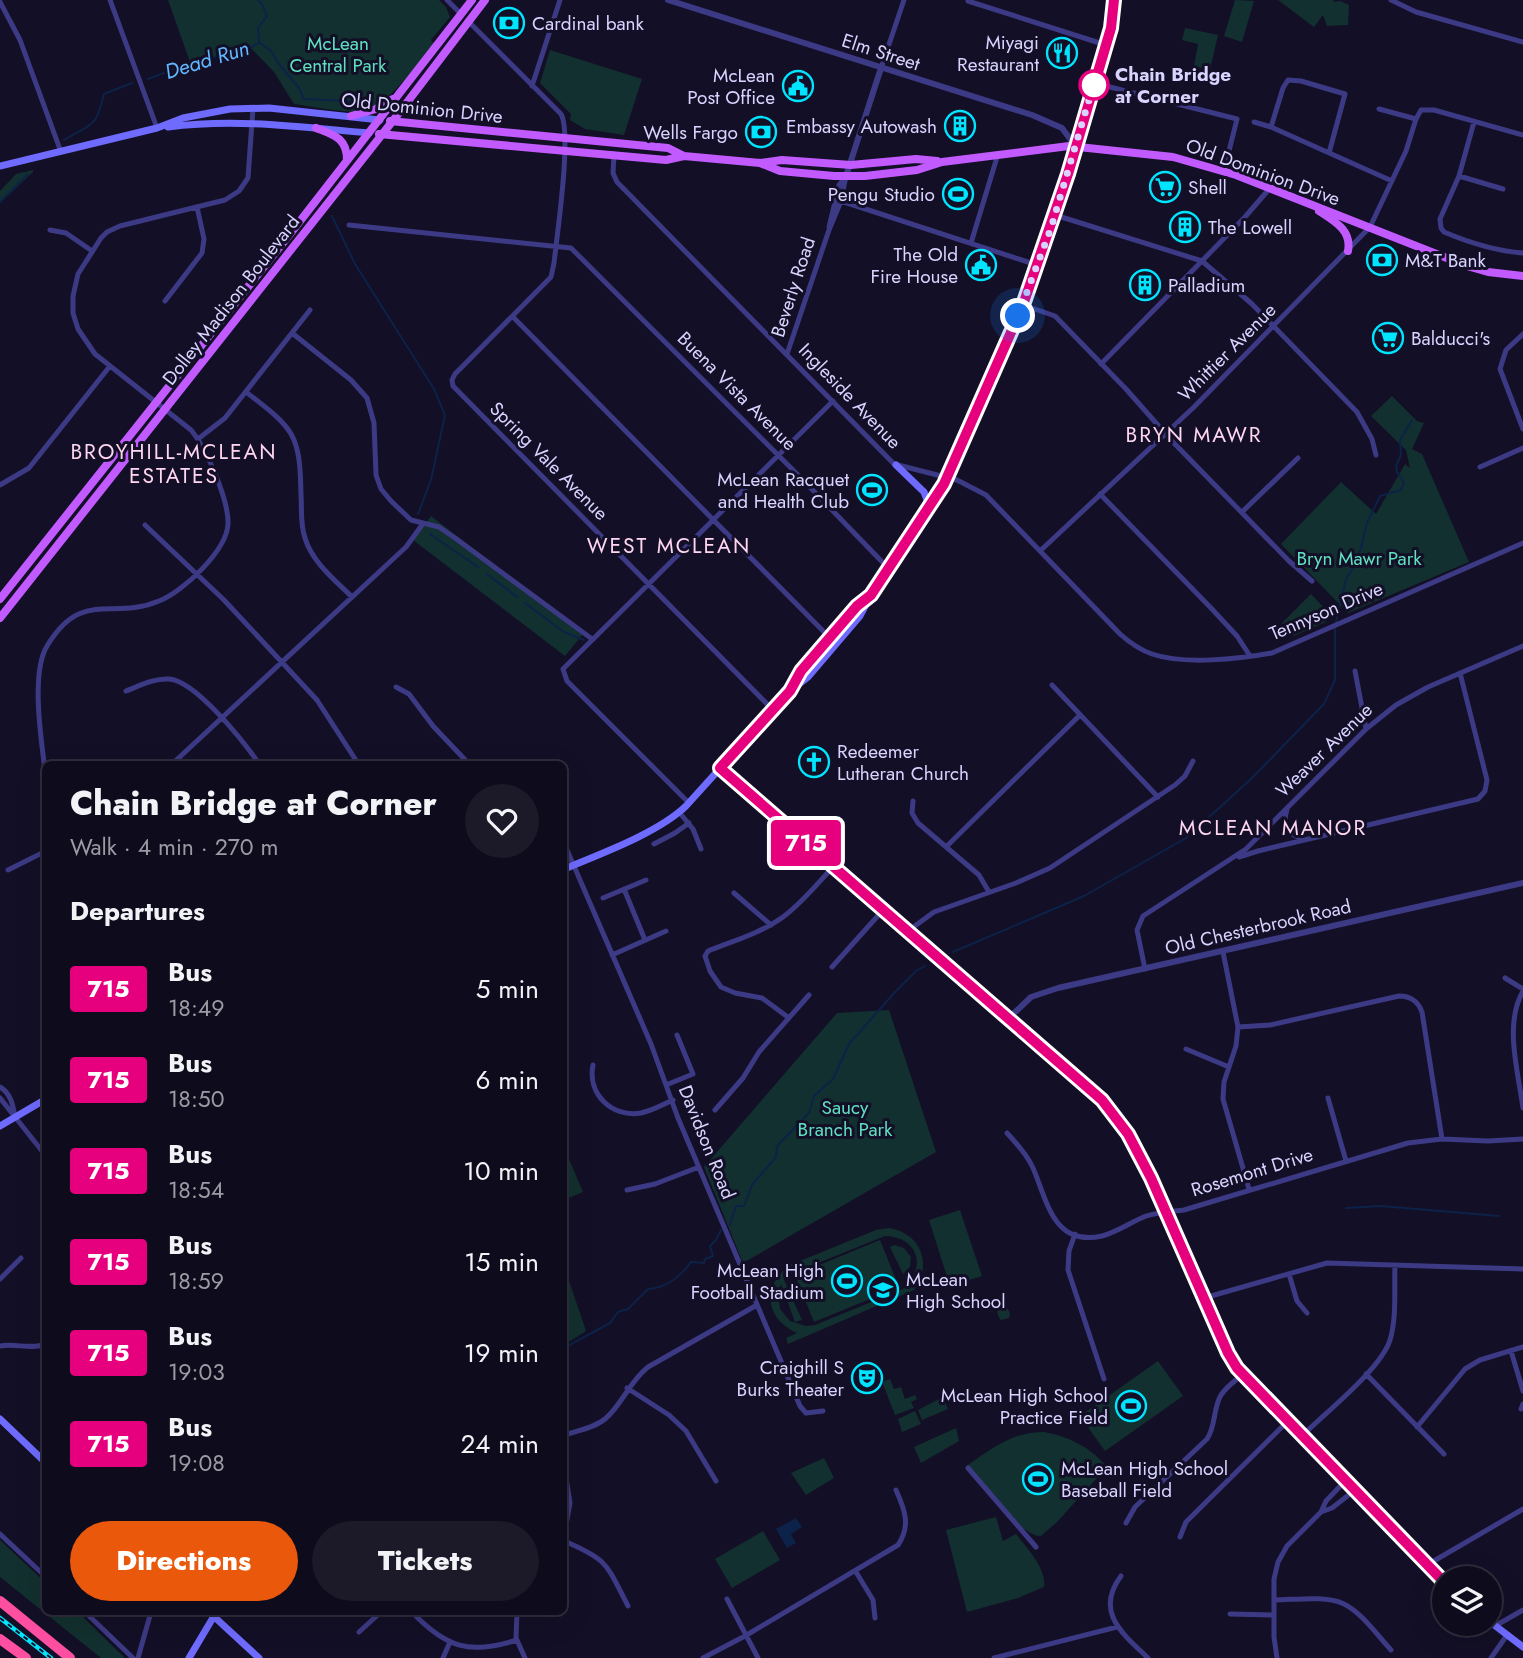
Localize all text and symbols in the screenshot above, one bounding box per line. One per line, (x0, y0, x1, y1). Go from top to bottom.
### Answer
bank icon: Cardinal bank (492, 6, 526, 40)
place label: Cardinal bank (532, 10, 645, 37)
street label: Elm Street (838, 27, 924, 77)
place label: Miyagi Restaurant (957, 29, 1039, 78)
park label: McLean Central Park (290, 30, 387, 79)
water label: Dead Run (161, 33, 253, 87)
restaurant icon: Miyagi Restaurant (1045, 36, 1079, 70)
place label: Chain Bridge at Corner (1115, 61, 1231, 110)
place label: McLean Post Office (687, 62, 775, 111)
public building icon: McLean Post Office (781, 69, 815, 103)
marker: Chain Bridge at Corner (1079, 70, 1109, 100)
street label: Old Dominion Drive (340, 86, 504, 130)
building icon: Embassy Autowash (943, 109, 977, 143)
place label: Embassy Autowash (786, 113, 937, 140)
bank icon: Wells Fargo (744, 115, 778, 149)
place label: Wells Fargo (643, 119, 738, 146)
street label: Old Dominion Drive (1182, 132, 1344, 212)
supermarket icon: Shell (1148, 170, 1182, 204)
place label: Shell (1188, 174, 1227, 201)
sports icon: Pengu Studio (941, 177, 975, 211)
place label: Pengu Studio (828, 181, 935, 208)
street label: Dolley Madison Boulevard (156, 209, 306, 391)
building icon: The Lowell (1168, 210, 1202, 244)
place label: The Lowell (1208, 214, 1292, 241)
street label: Beverly Road (764, 233, 822, 341)
place label: The Old Fire House (870, 241, 958, 290)
bank icon: M&T Bank (1365, 243, 1399, 277)
place label: M&T Bank (1405, 247, 1486, 274)
public building icon: The Old Fire House (964, 248, 998, 282)
building icon: Palladium (1128, 268, 1162, 302)
place label: Palladium (1168, 272, 1245, 299)
street label: Whittier Avenue (1172, 297, 1282, 407)
your location (1000, 298, 1035, 333)
supermarket icon: Balducci's (1371, 321, 1405, 355)
street label: Buena Vista Avenue (671, 325, 803, 457)
place label: Balducci's (1411, 325, 1491, 352)
street label: Ingleside Avenue (792, 337, 908, 455)
street label: Spring Vale Avenue (484, 396, 615, 527)
district label: BRYN MAWR (1125, 420, 1263, 450)
district label: BROYHILL-MCLEAN ESTATES (70, 437, 278, 491)
place label: McLean Racquet and Health Club (717, 466, 849, 515)
sports icon: McLean Racquet and Health Club (855, 473, 889, 507)
district label: WEST MCLEAN (587, 531, 751, 561)
park label: Bryn Mawr Park (1296, 545, 1422, 572)
street label: Tennyson Drive (1265, 575, 1387, 647)
street label: Weaver Avenue (1270, 697, 1379, 803)
place label: Redeemer Lutheran Church (837, 738, 969, 787)
church icon: Redeemer Lutheran Church (797, 745, 831, 779)
text: Chain Bridge at Corner (70, 780, 437, 827)
button: heart (465, 784, 539, 858)
district label: MCLEAN MANOR (1179, 813, 1367, 843)
line badge: 715 (766, 820, 846, 866)
text: 715 (785, 825, 827, 860)
text: Walk · 4 min · 270 m (70, 830, 278, 864)
text: Departures (70, 892, 205, 930)
street label: Old Chesterbrook Road (1162, 892, 1354, 962)
text: Bus (168, 953, 212, 991)
text: 5 min (476, 970, 539, 1008)
text: 715 (87, 971, 130, 1006)
text: 18:49 (168, 991, 224, 1025)
text: Bus (168, 1044, 212, 1082)
text: 6 min (476, 1061, 539, 1099)
text: 715 (87, 1062, 130, 1097)
street label: Davidson Road (672, 1081, 742, 1203)
text: 18:50 (168, 1082, 225, 1116)
park label: Saucy Branch Park (798, 1094, 893, 1143)
text: Bus (168, 1135, 212, 1173)
street label: Rosemont Drive (1188, 1141, 1316, 1203)
text: 10 min (463, 1152, 539, 1190)
text: 715 (87, 1153, 130, 1188)
text: 18:54 (168, 1173, 224, 1207)
text: Bus (168, 1226, 212, 1264)
text: 15 min (464, 1243, 539, 1281)
text: 715 (87, 1244, 130, 1279)
place label: McLean High Football Stadium (691, 1257, 824, 1306)
text: 18:59 (168, 1264, 224, 1298)
sports icon: McLean High Football Stadium (830, 1264, 864, 1298)
place label: McLean High School (906, 1266, 1006, 1315)
school or university icon: McLean High School (866, 1273, 900, 1307)
text: Bus (168, 1317, 212, 1355)
text: 19 min (464, 1334, 539, 1372)
text: 715 (87, 1335, 130, 1370)
place label: Craighill S Burks Theater (737, 1354, 844, 1403)
text: 19:03 (168, 1355, 225, 1389)
theatre icon: Craighill S Burks Theater (850, 1361, 884, 1395)
place label: McLean High School Practice Field (941, 1382, 1108, 1431)
sports icon: McLean High School Practice Field (1114, 1389, 1148, 1423)
text: Bus (168, 1408, 212, 1446)
text: 24 min (461, 1425, 539, 1463)
text: 715 (87, 1426, 130, 1461)
text: 19:08 (168, 1446, 225, 1480)
place label: McLean High School Baseball Field (1061, 1455, 1228, 1504)
sports icon: McLean High School Baseball Field (1021, 1462, 1055, 1496)
button: Directions (70, 1521, 298, 1601)
button: Tickets (312, 1521, 539, 1601)
map controls (1432, 1566, 1502, 1636)
button: layers (1432, 1566, 1502, 1636)

